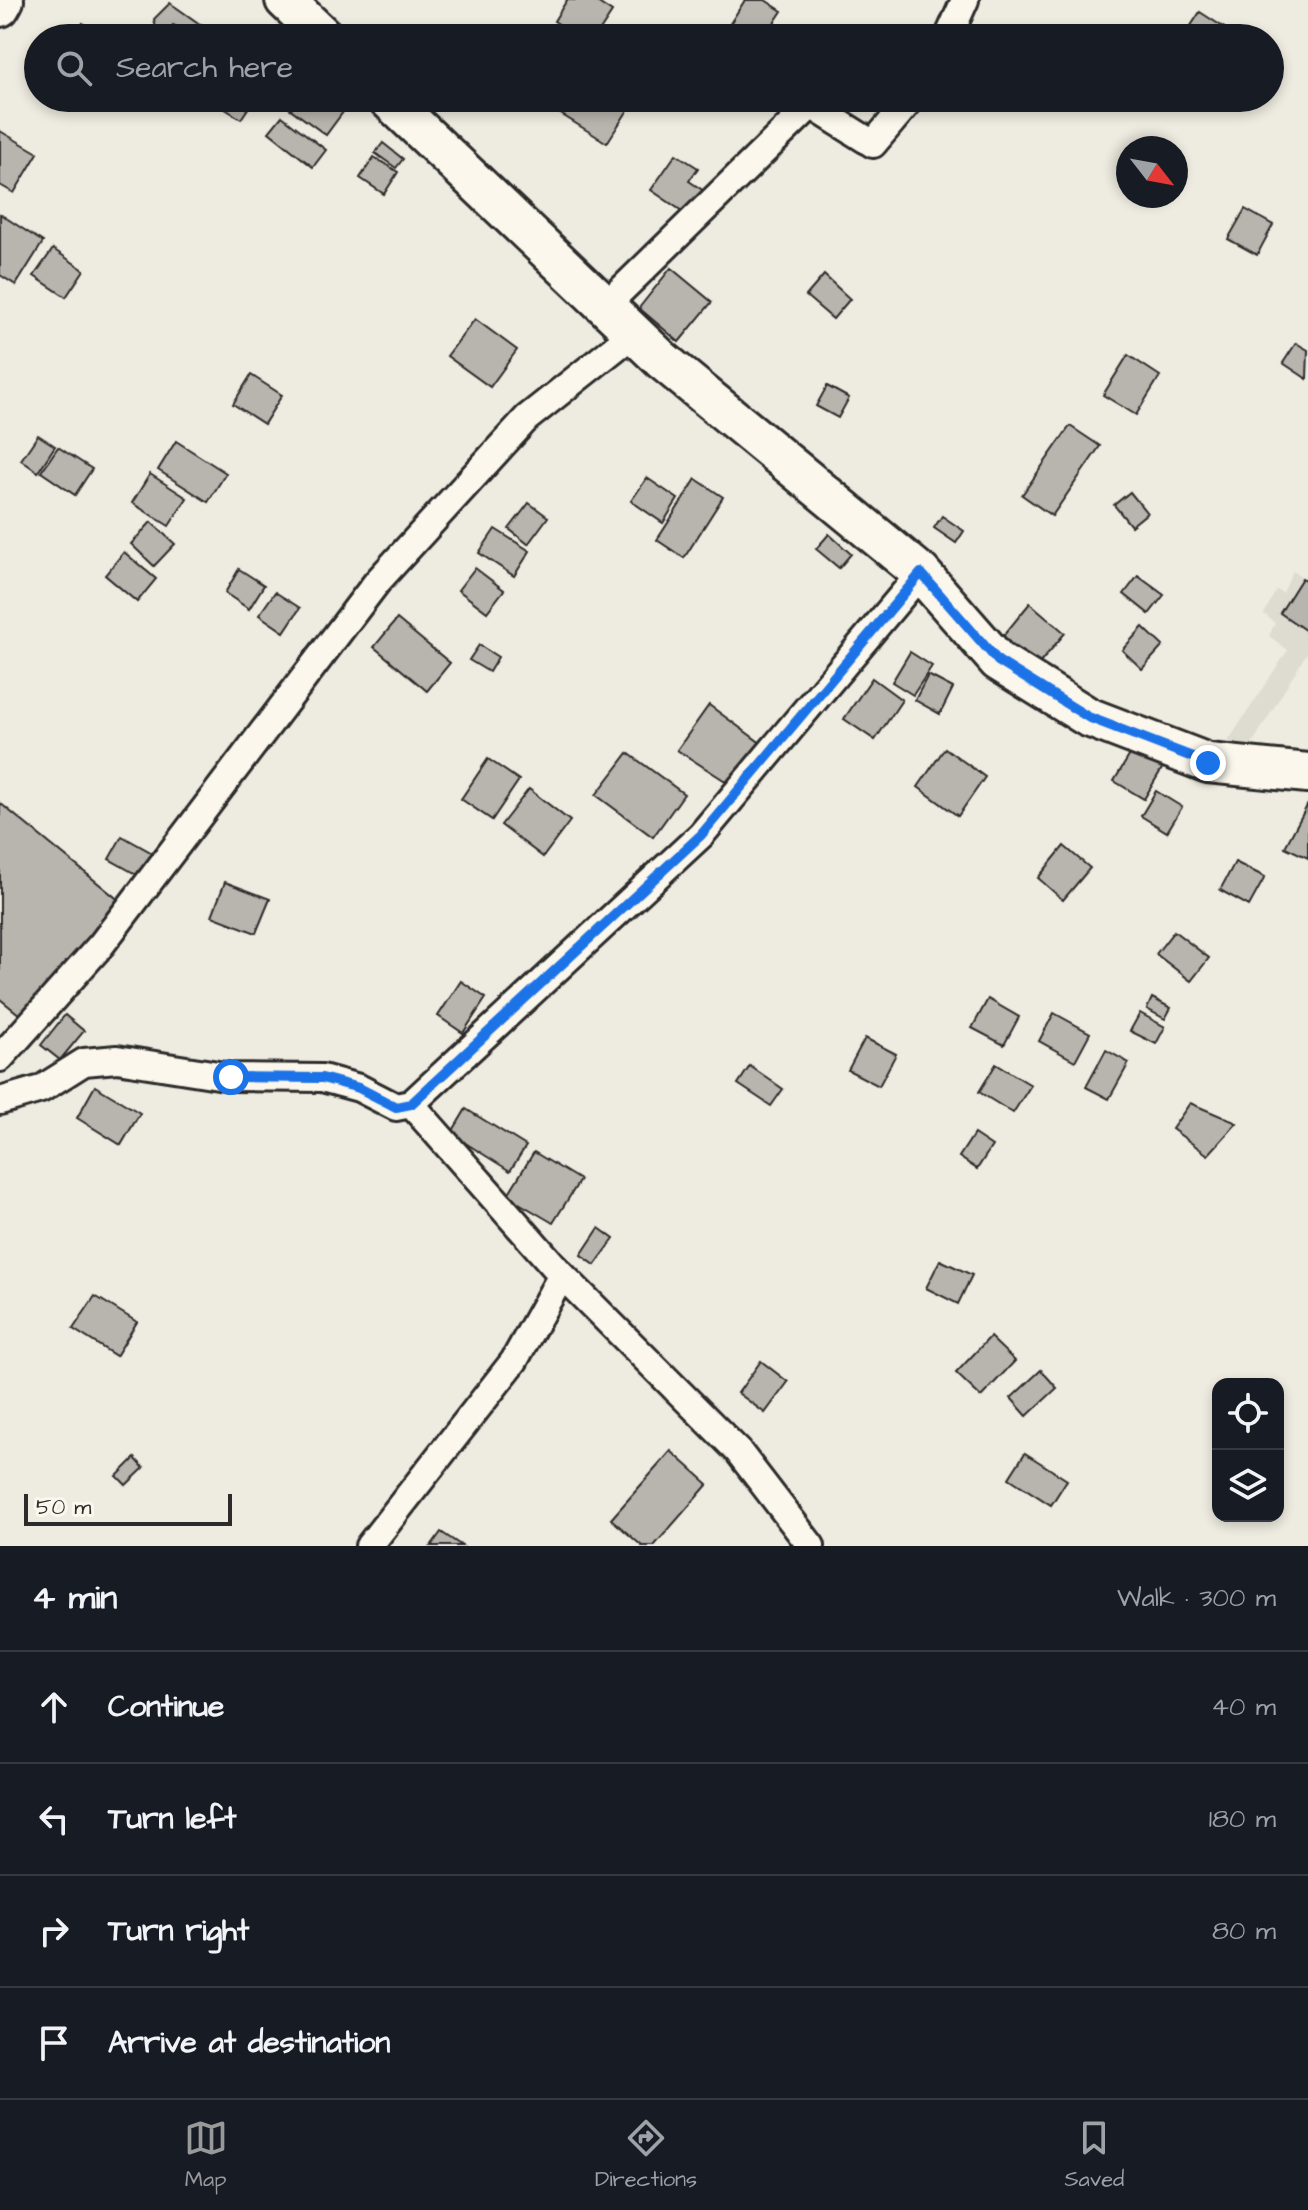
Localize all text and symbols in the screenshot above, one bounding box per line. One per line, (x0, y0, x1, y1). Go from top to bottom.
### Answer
search box (24, 24, 1284, 112)
icon: search (52, 46, 96, 90)
text: Search here (116, 47, 293, 89)
north arrow (1116, 136, 1188, 208)
route end (1190, 745, 1226, 781)
route start (213, 1059, 249, 1095)
map controls (1212, 1378, 1284, 1522)
button: locate (1212, 1378, 1284, 1450)
button: layers (1212, 1450, 1284, 1522)
scale bar (24, 1490, 232, 1526)
text: 50 m (36, 1492, 91, 1523)
text: 4 min (32, 1574, 117, 1622)
text: Walk · 300 m (1117, 1580, 1276, 1616)
icon: ahead (32, 1685, 76, 1729)
text: Continue (108, 1686, 224, 1728)
text: 40 m (1211, 1689, 1276, 1725)
icon: left (32, 1797, 76, 1841)
text: Turn left (108, 1798, 236, 1840)
text: 180 m (1209, 1801, 1276, 1837)
icon: right (32, 1909, 76, 1953)
text: Turn right (108, 1910, 249, 1952)
text: 80 m (1212, 1913, 1276, 1949)
icon: arrive (32, 2021, 76, 2065)
text: Arrive at destination (108, 2022, 390, 2064)
tab: Map (184, 2116, 228, 2195)
tab: Directions (595, 2116, 697, 2195)
tab: Saved (1064, 2116, 1124, 2195)

